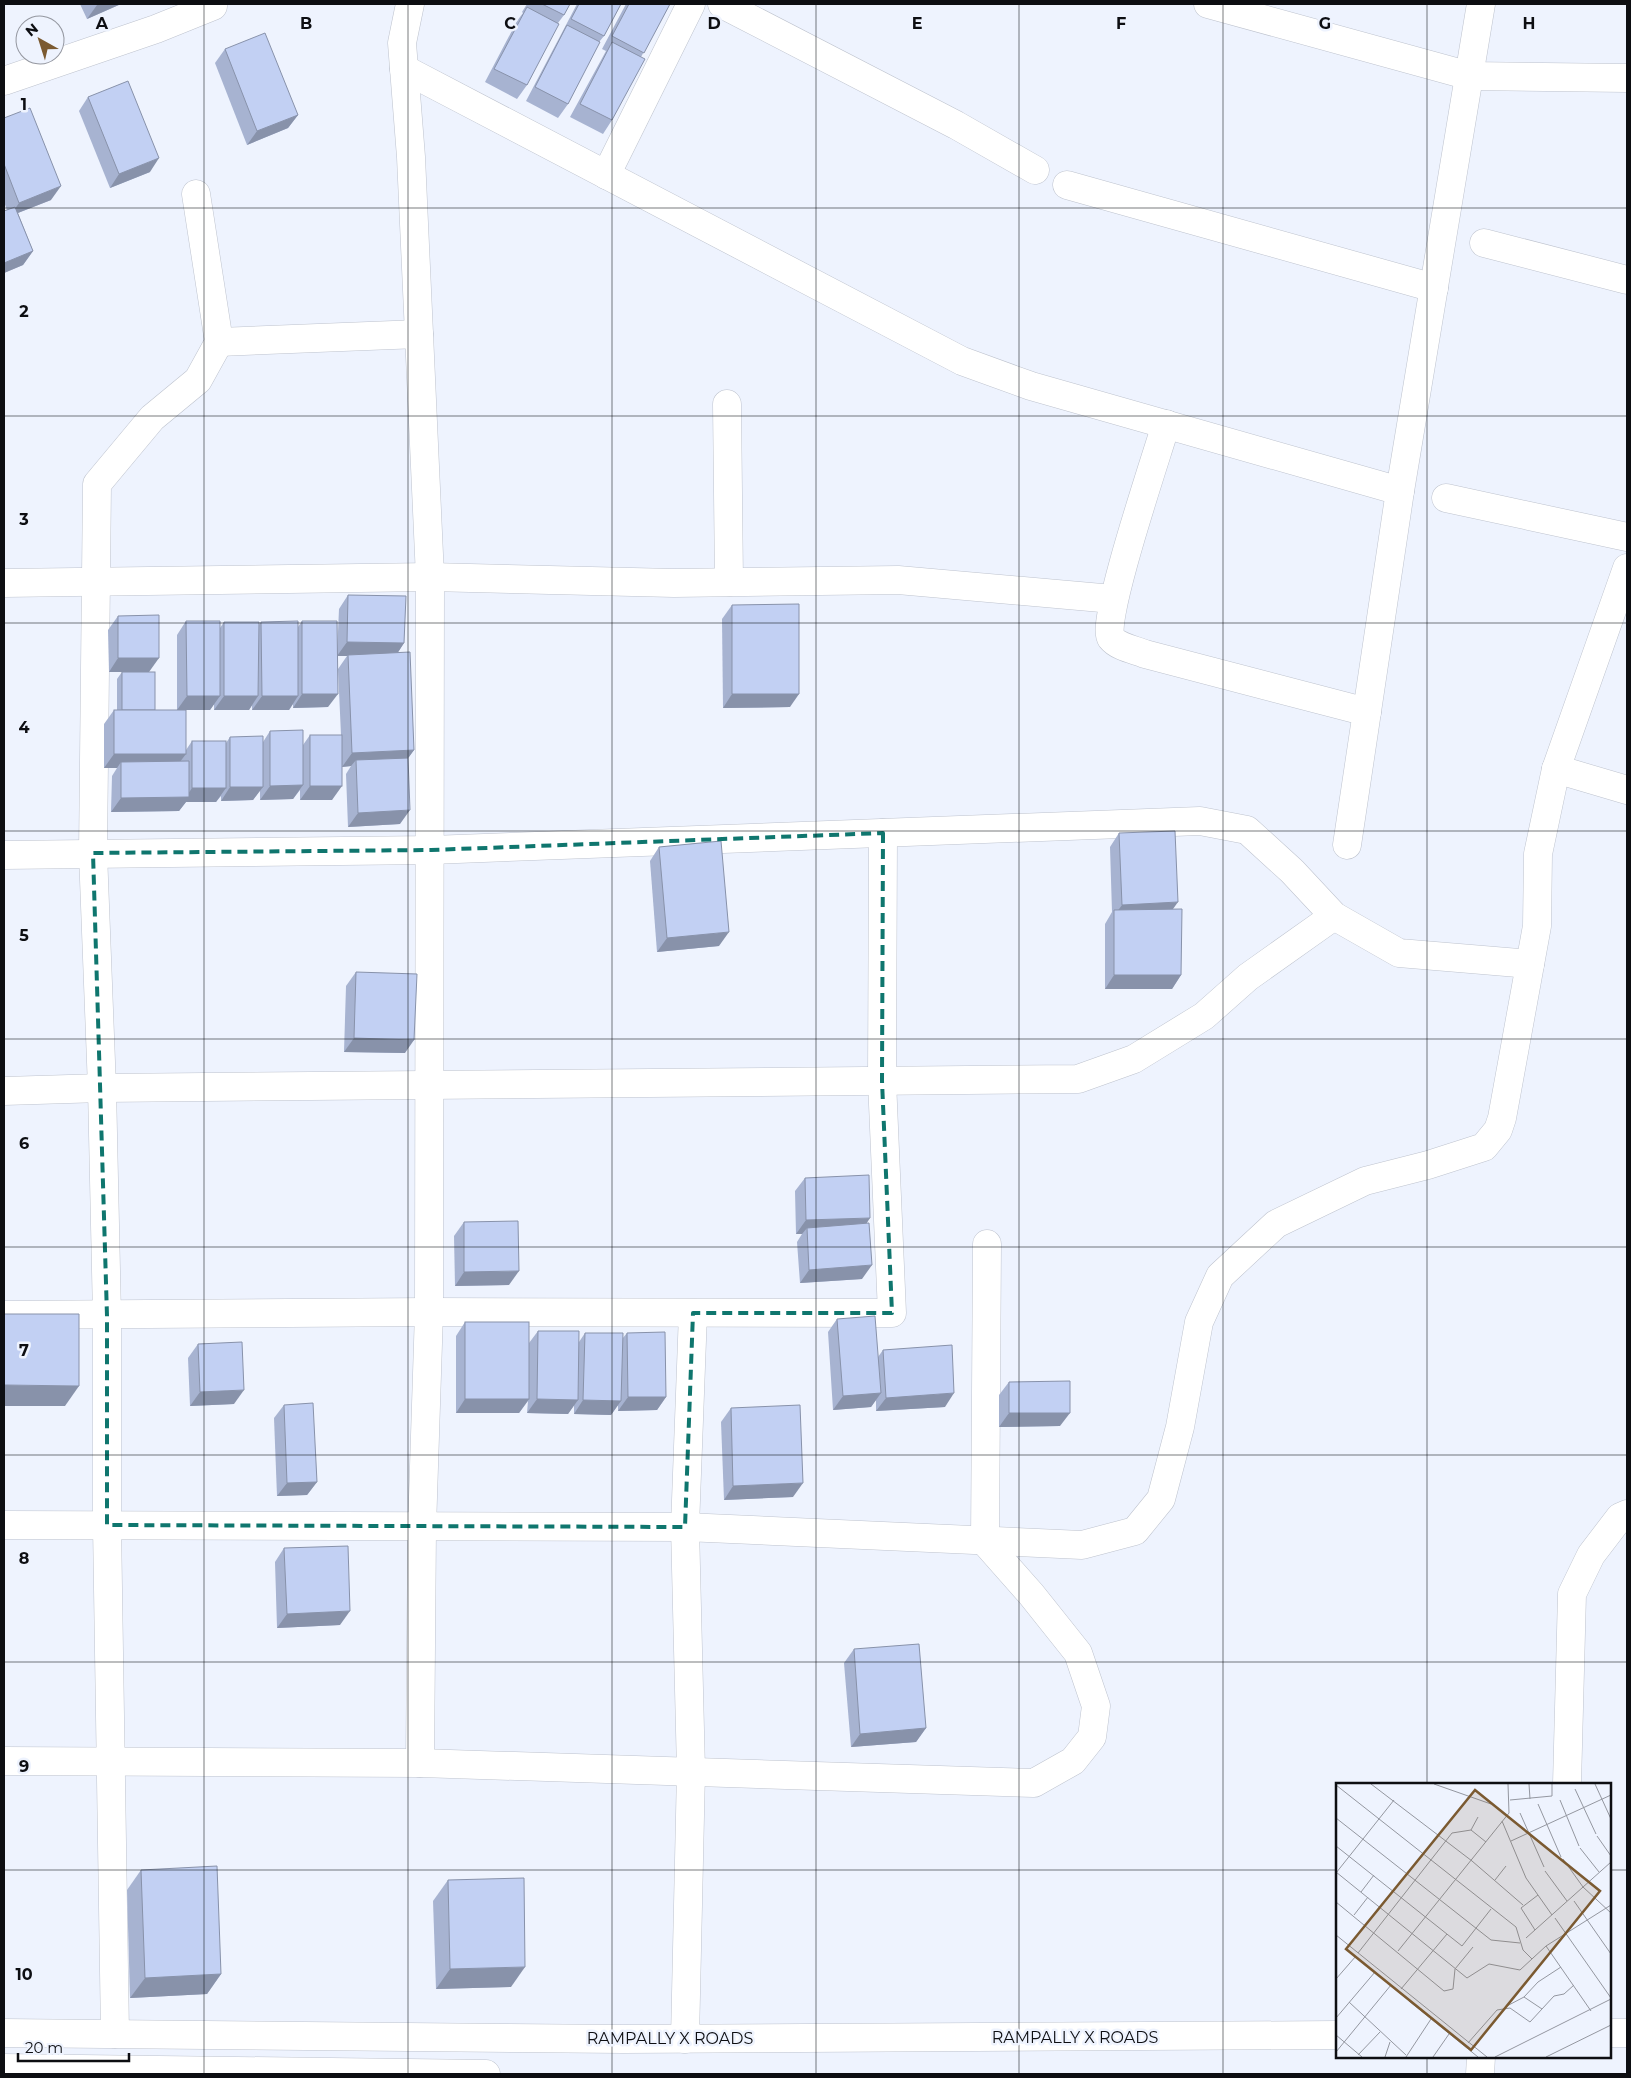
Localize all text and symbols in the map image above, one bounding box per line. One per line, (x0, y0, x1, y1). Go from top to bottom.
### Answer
text: A (95, 14, 109, 33)
text: B (300, 14, 312, 33)
text: C (504, 14, 516, 33)
text: D (707, 14, 721, 33)
text: E (912, 14, 922, 33)
text: F (1116, 14, 1126, 33)
text: G (1319, 14, 1331, 33)
text: H (1523, 14, 1535, 33)
north arrow (15, 15, 65, 65)
text: N (22, 19, 42, 40)
text: 1 (21, 95, 27, 114)
text: 2 (19, 302, 29, 321)
text: 3 (18, 510, 29, 529)
text: 4 (18, 718, 30, 737)
text: 5 (19, 926, 29, 945)
text: 6 (19, 1134, 29, 1153)
text: 7 (19, 1341, 29, 1360)
text: 8 (19, 1549, 29, 1568)
text: 9 (19, 1757, 29, 1776)
inset map (1336, 1783, 1611, 2058)
text: 10 (15, 1965, 33, 1984)
street label: RAMPALLY X ROADS (992, 2028, 1158, 2047)
street label: RAMPALLY X ROADS (587, 2029, 753, 2048)
scale bar (18, 2030, 129, 2062)
text: 20 m (25, 2038, 63, 2057)

